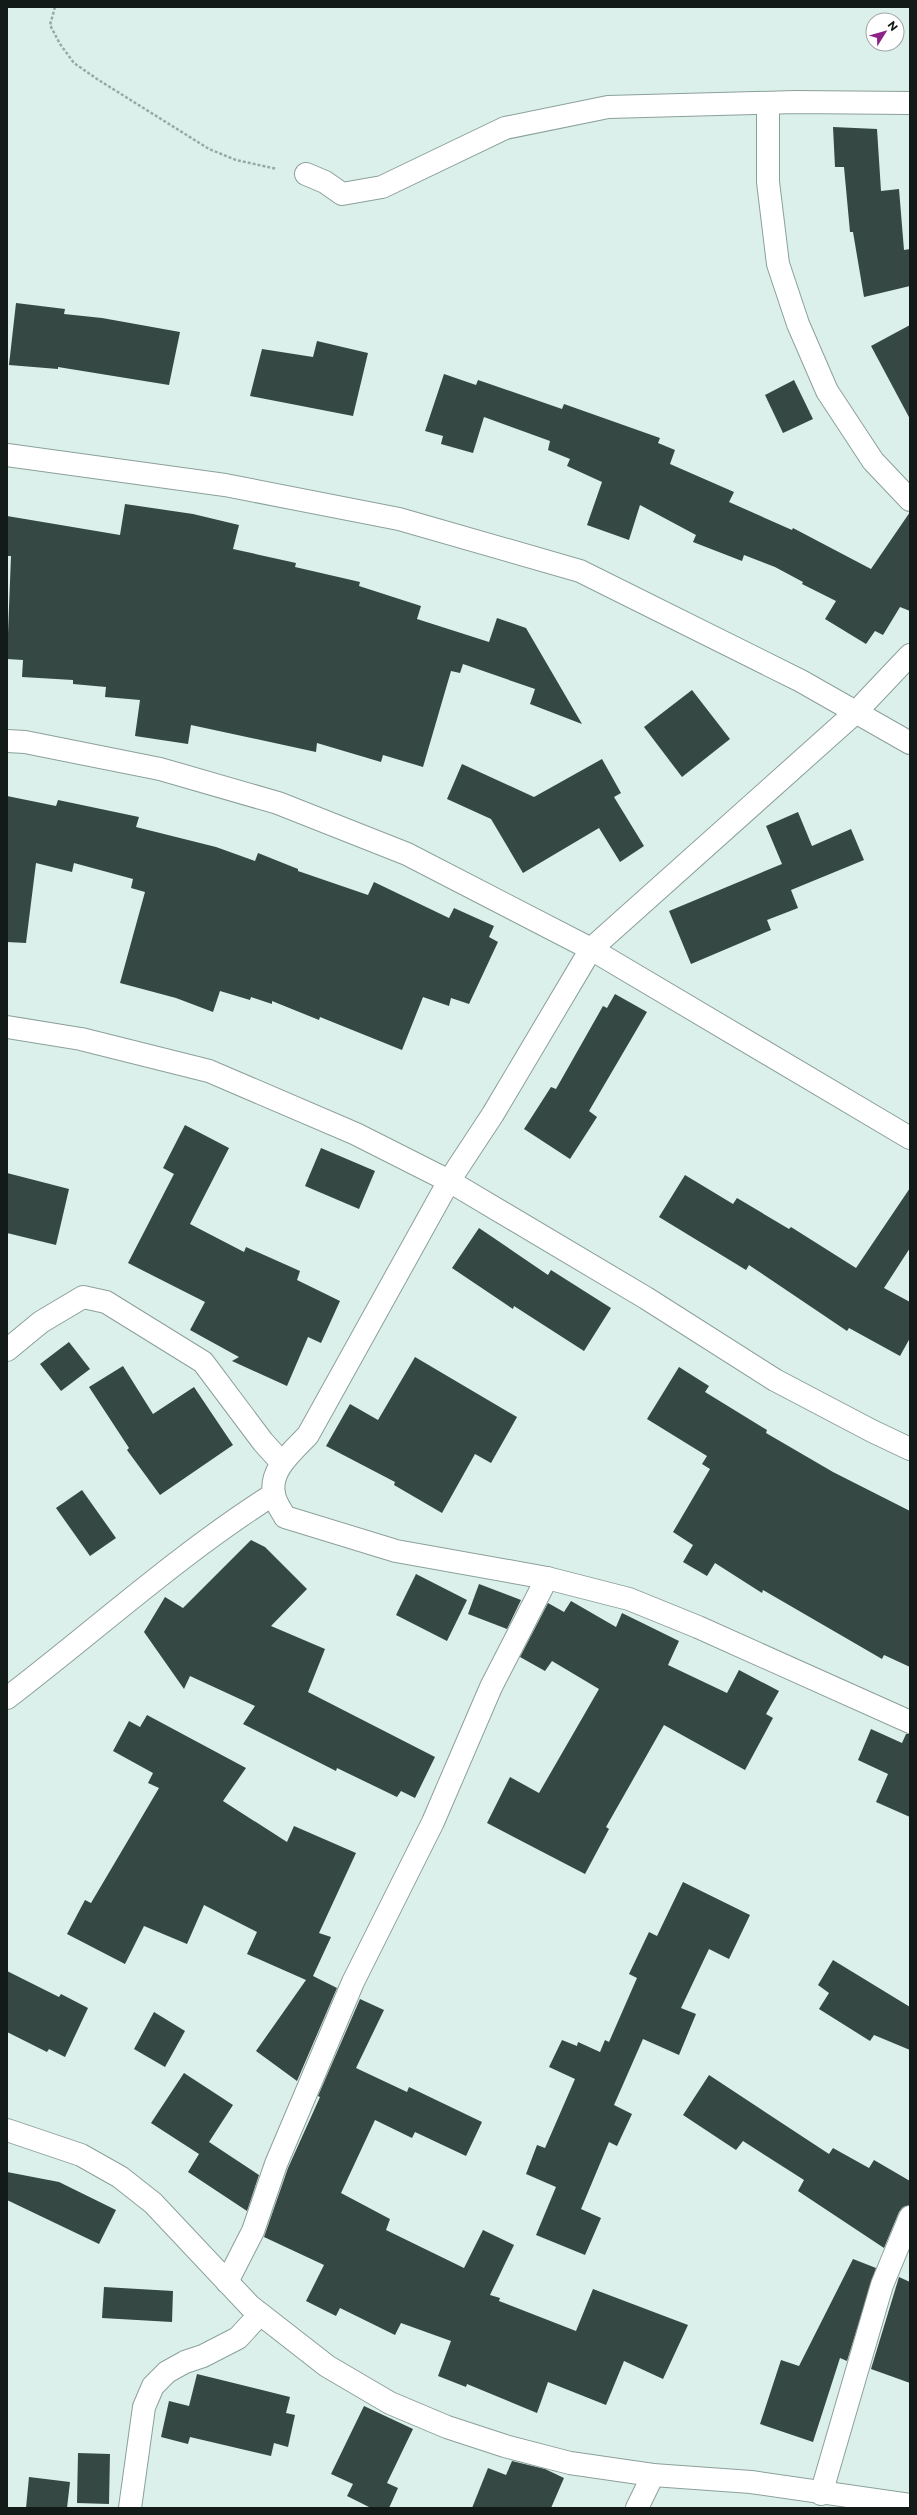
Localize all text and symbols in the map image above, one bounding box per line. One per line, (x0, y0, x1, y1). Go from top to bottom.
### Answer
north arrow (865, 12, 905, 52)
text: N (885, 18, 901, 34)

